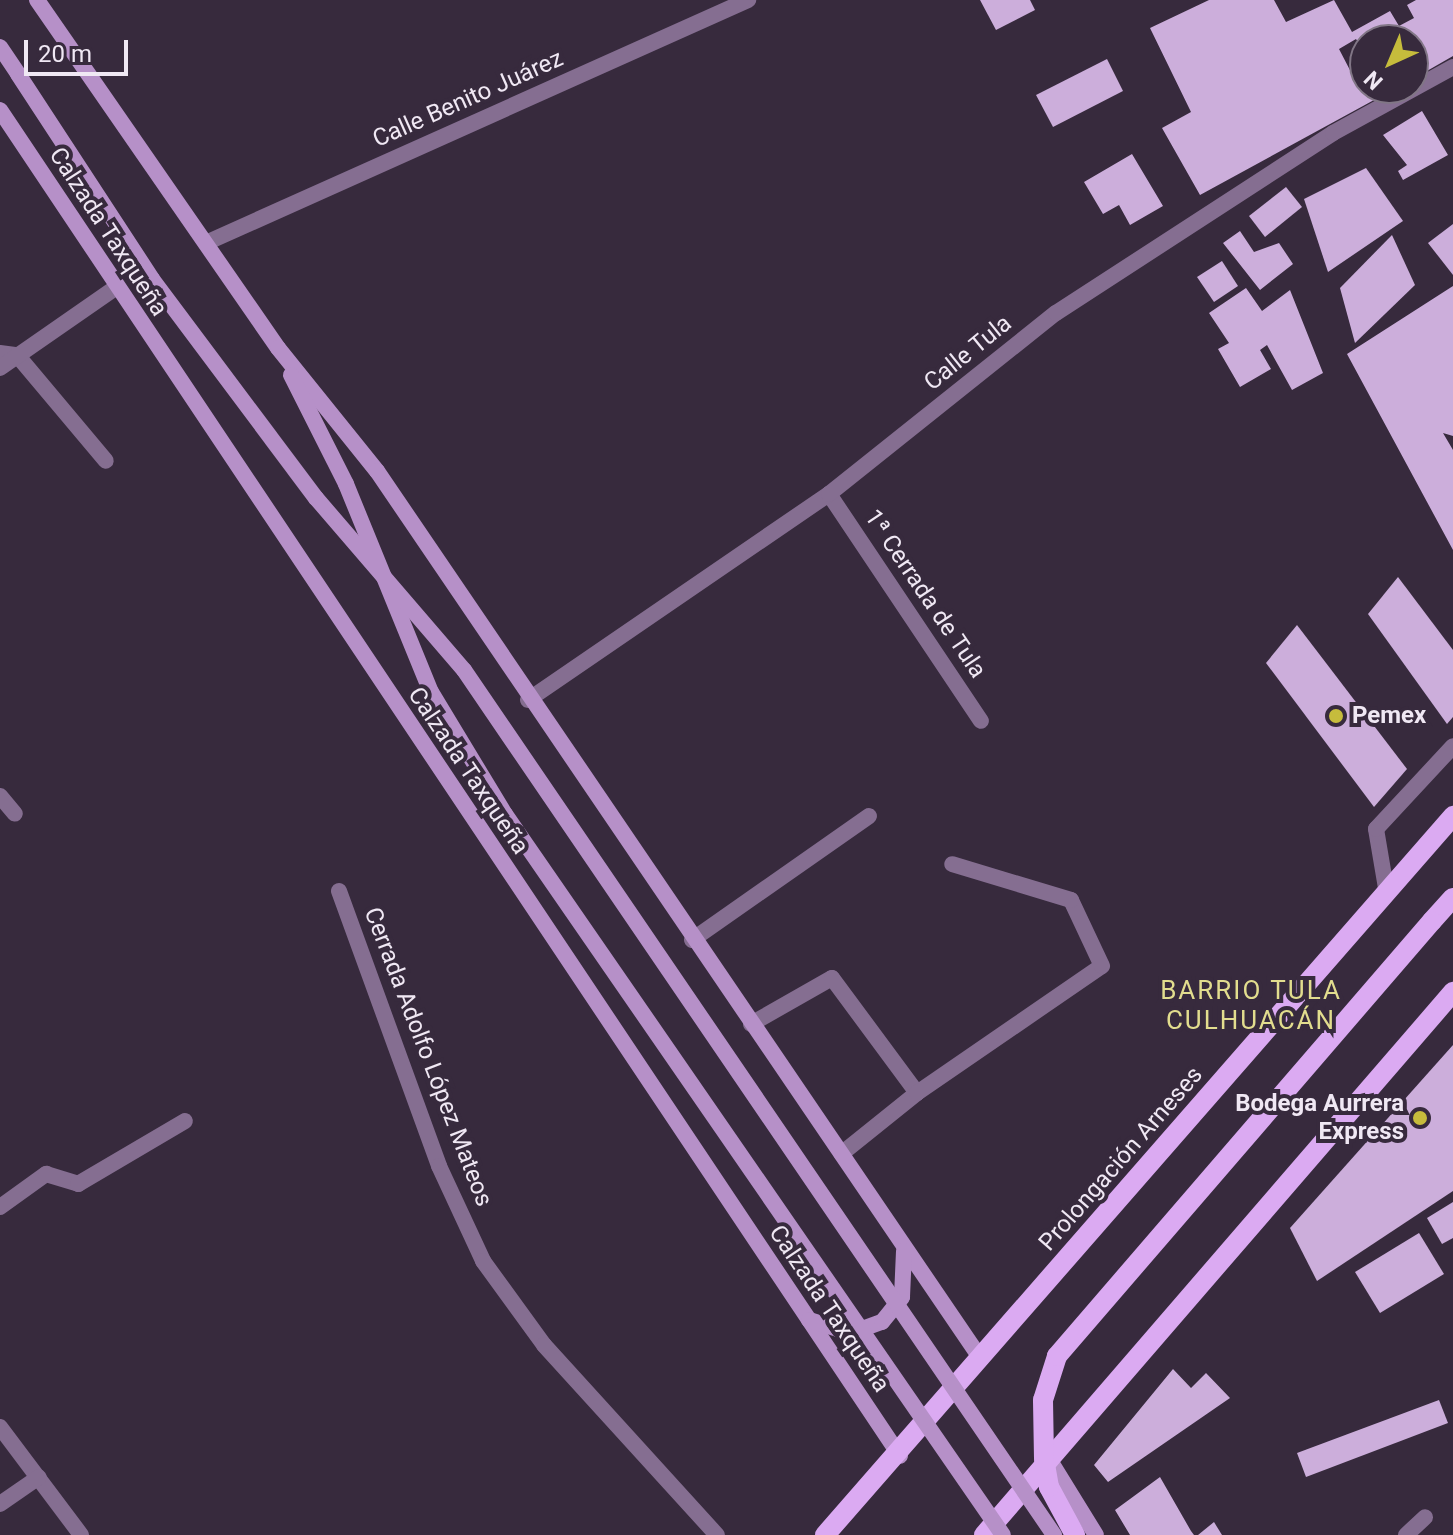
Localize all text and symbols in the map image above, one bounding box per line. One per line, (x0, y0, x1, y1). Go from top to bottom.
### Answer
scale bar (28, 24, 132, 74)
north arrow (1349, 24, 1429, 104)
text: 20 m (38, 40, 92, 68)
street label: Calle Benito Juárez (368, 44, 568, 154)
text: N (1359, 66, 1388, 95)
street label: Calzada Taxqueña (43, 142, 173, 322)
street label: Calle Tula (918, 309, 1018, 397)
street label: 1ª Cerrada de Tula (858, 504, 992, 684)
street label: Calzada Taxqueña (401, 682, 535, 860)
place label: Pemex (1352, 702, 1426, 730)
marker: Pemex (1327, 707, 1345, 725)
street label: Cerrada Adolfo López Mateos (358, 904, 498, 1210)
district label: BARRIO TULA CULHUACÁN (1160, 975, 1342, 1036)
street label: Prolongación Arneses (1033, 1061, 1209, 1257)
place label: Bodega Aurrera Express (1235, 1090, 1404, 1146)
marker: Bodega Aurrera Express (1411, 1109, 1429, 1127)
street label: Calzada Taxqueña (762, 1220, 896, 1398)

